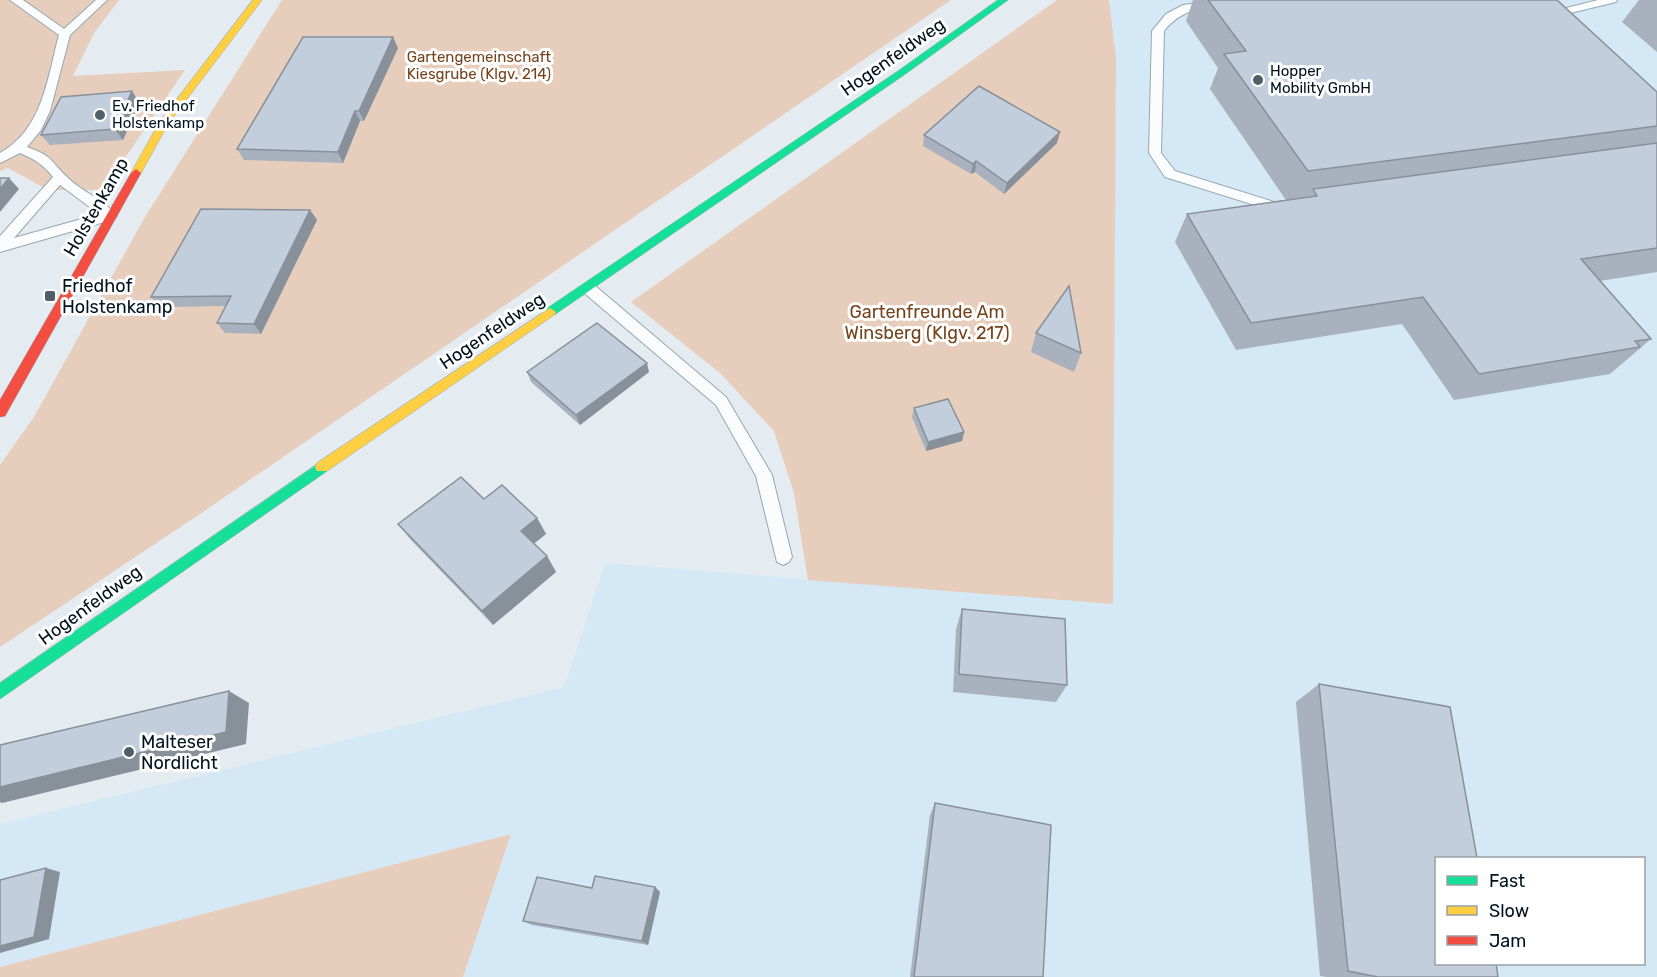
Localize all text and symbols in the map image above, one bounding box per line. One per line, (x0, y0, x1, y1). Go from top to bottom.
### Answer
street label: Hogenfeldweg (837, 13, 949, 101)
park label: Gartengemeinschaft Kiesgrube (Klgv. 214) (407, 48, 551, 83)
place label: Hopper Mobility GmbH (1270, 62, 1371, 97)
marker: Hopper Mobility GmbH (1251, 73, 1265, 87)
place label: Ev. Friedhof Holstenkamp (112, 97, 204, 132)
marker: Ev. Friedhof Holstenkamp (93, 108, 107, 122)
street label: Holstenkamp (59, 154, 133, 260)
place label: Friedhof Holstenkamp (62, 275, 173, 318)
street label: Hogenfeldweg (435, 288, 549, 374)
marker: Friedhof Holstenkamp (43, 289, 57, 303)
park label: Gartenfreunde Am Winsberg (Klgv. 217) (844, 301, 1010, 344)
street label: Hogenfeldweg (34, 560, 146, 650)
place label: Malteser Nordlicht (141, 731, 218, 774)
marker: Malteser Nordlicht (122, 745, 136, 759)
legend (1435, 857, 1645, 965)
text: Fast (1489, 870, 1525, 892)
text: Slow (1489, 900, 1529, 922)
text: Jam (1489, 930, 1526, 952)

